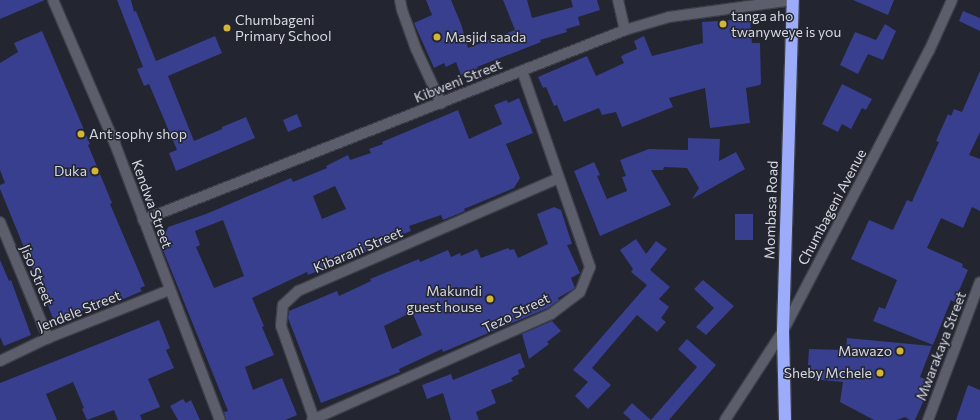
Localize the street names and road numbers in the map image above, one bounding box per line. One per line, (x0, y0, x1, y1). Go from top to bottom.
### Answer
street label: Kibweni Street (412, 56, 504, 106)
street label: Chumbageni Avenue (794, 146, 870, 268)
street label: Kendwa Street (128, 157, 176, 251)
street label: Mombasa Road (761, 160, 781, 260)
street label: Kibarani Street (311, 224, 405, 276)
street label: Jiso Street (17, 242, 57, 308)
street label: Jendele Street (35, 287, 123, 335)
street label: Tezo Street (480, 289, 552, 337)
street label: Mwarakaya Street (912, 289, 970, 403)

